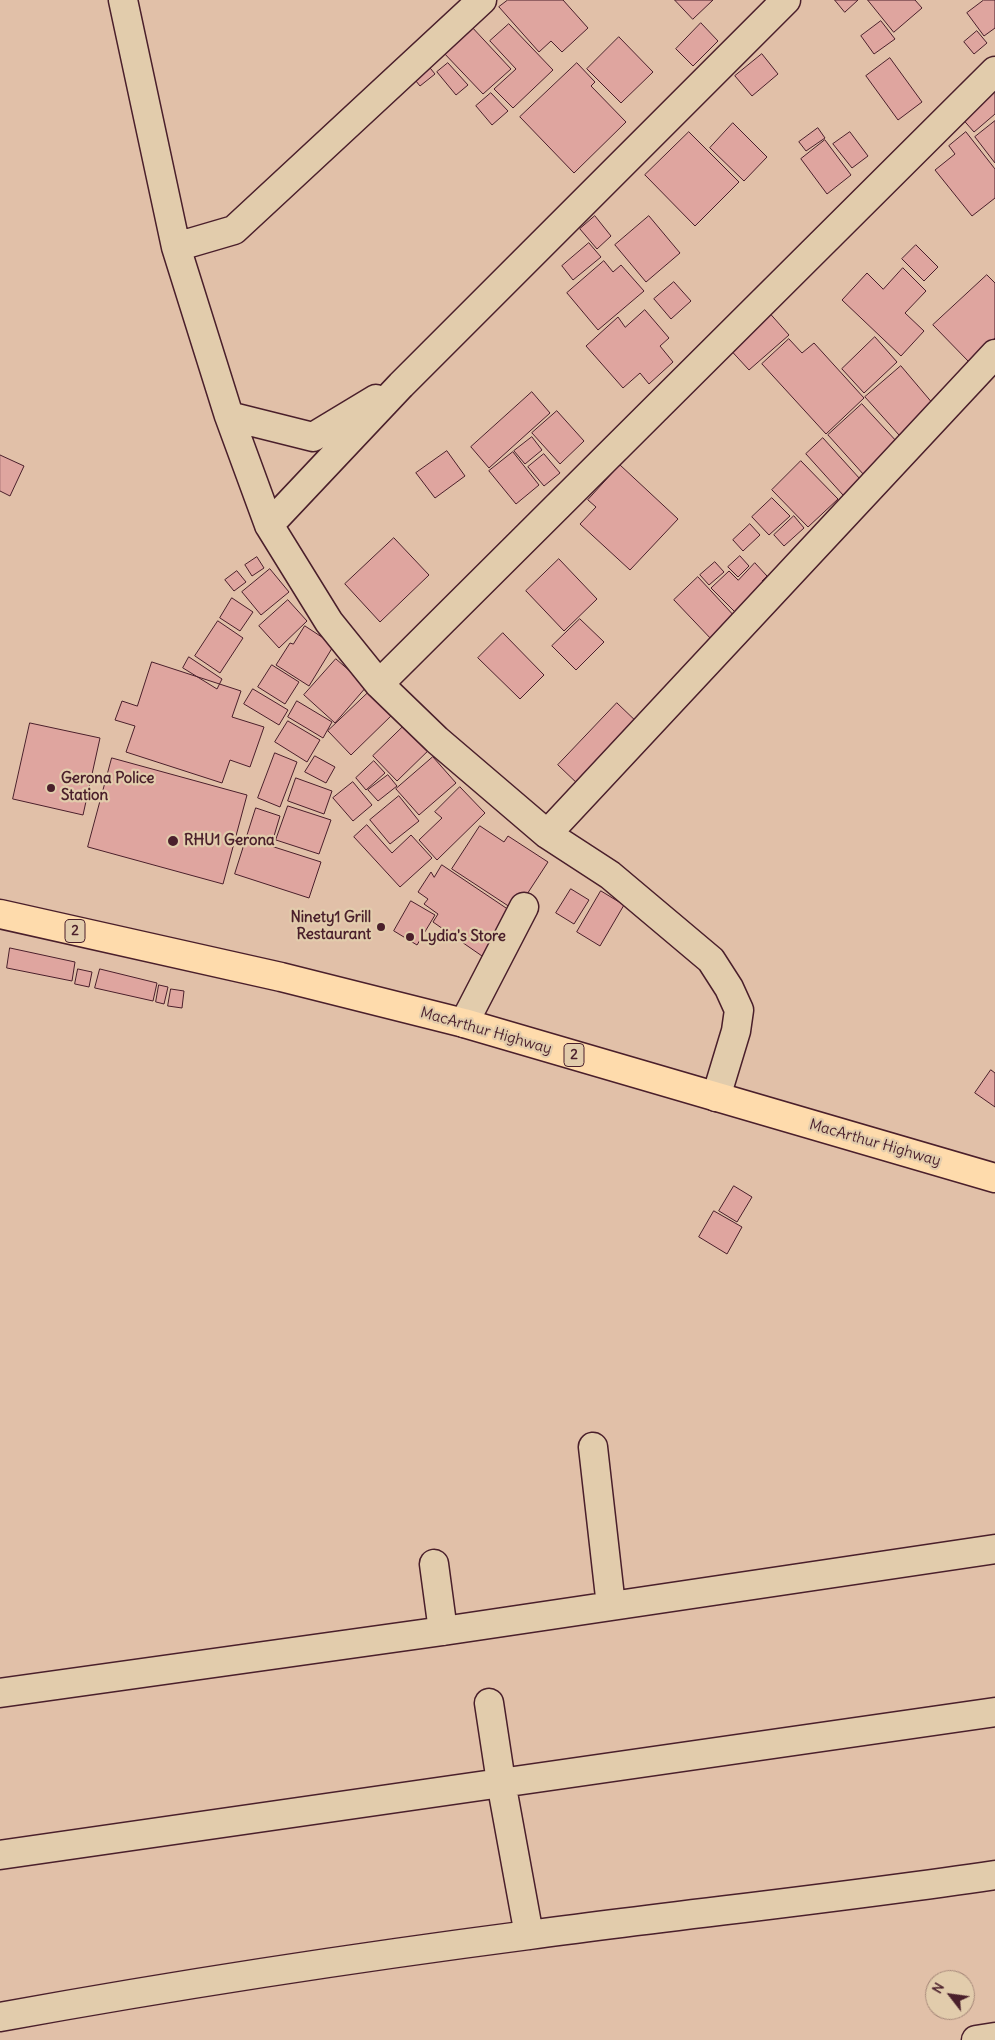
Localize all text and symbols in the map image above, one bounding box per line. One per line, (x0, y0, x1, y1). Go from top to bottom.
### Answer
place label: Gerona Police Station (61, 770, 154, 805)
marker: Gerona Police Station (45, 782, 57, 794)
place label: RHU1 Gerona (184, 832, 275, 850)
marker: RHU1 Gerona (166, 834, 180, 848)
place label: Ninety1 Grill Restaurant (290, 909, 371, 944)
road number: 2 (65, 919, 85, 942)
marker: Ninety1 Grill Restaurant (375, 921, 387, 933)
place label: Lydia's Store (420, 928, 506, 946)
marker: Lydia's Store (404, 931, 416, 943)
street label: MacArthur Highway (418, 1004, 554, 1058)
road number: 2 (564, 1044, 584, 1066)
street label: MacArthur Highway (807, 1116, 943, 1170)
north arrow (925, 1970, 975, 2020)
text: N (928, 1979, 948, 1997)

